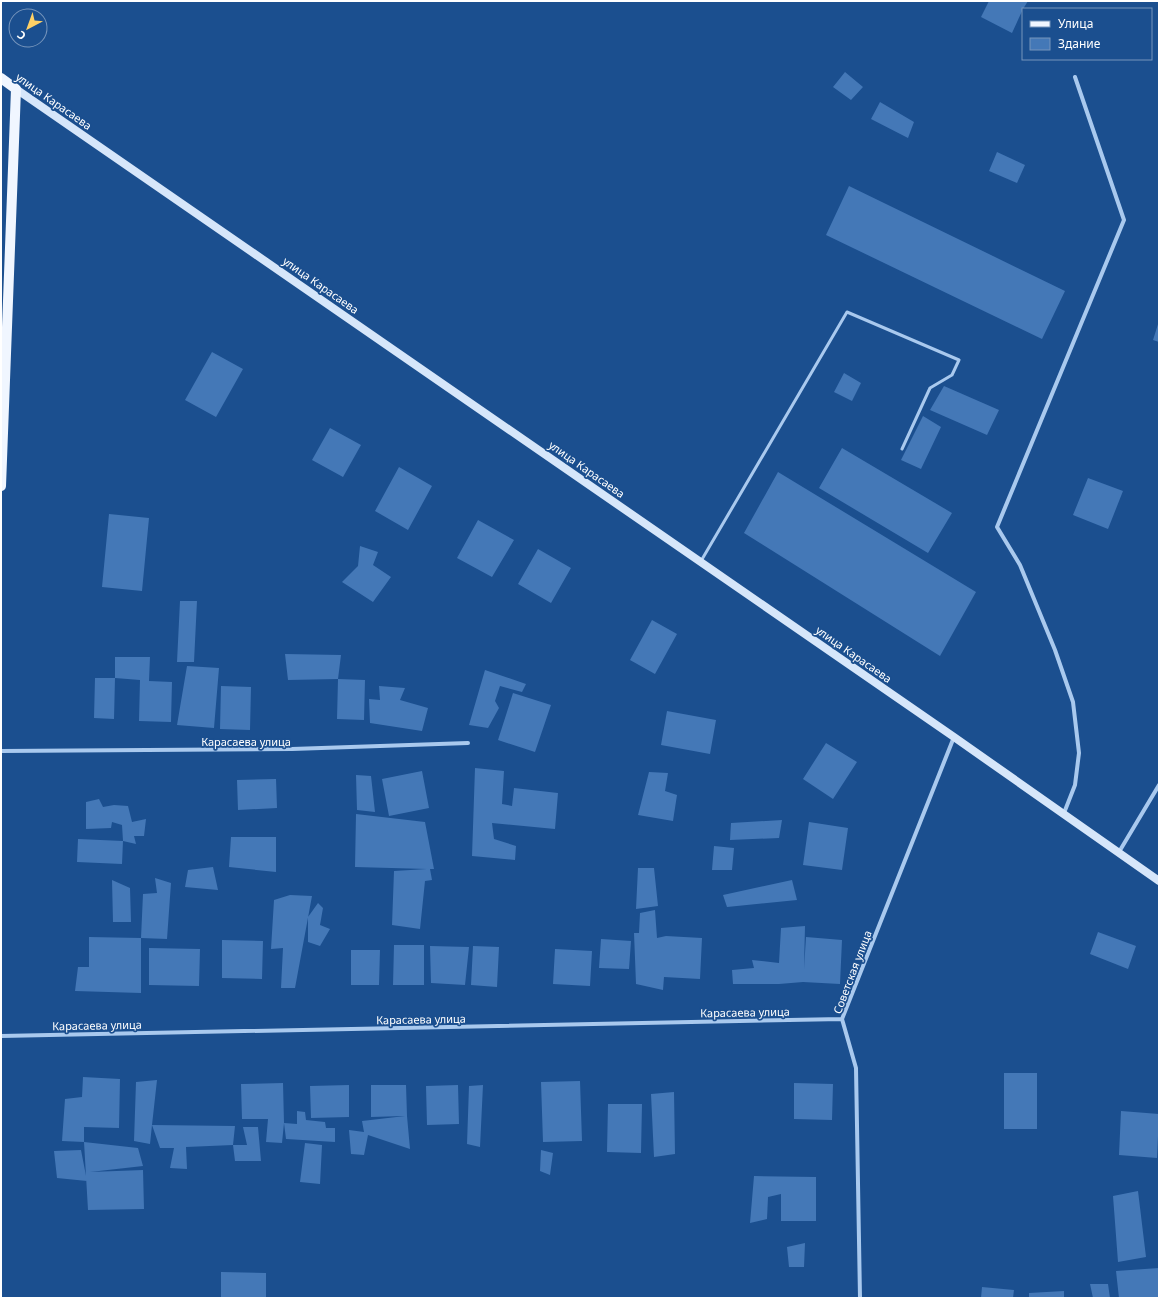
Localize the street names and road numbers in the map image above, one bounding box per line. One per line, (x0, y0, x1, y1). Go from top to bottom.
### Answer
street label: улица Карасаева (13, 69, 95, 133)
street label: улица Карасаева (280, 253, 362, 317)
street label: улица Карасаева (546, 437, 628, 501)
street label: улица Карасаева (813, 622, 895, 686)
street label: Карасаева улица (201, 734, 291, 749)
street label: Советская улица (829, 928, 875, 1016)
street label: Карасаева улица (700, 1004, 790, 1020)
street label: Карасаева улица (376, 1011, 466, 1027)
street label: Карасаева улица (52, 1017, 142, 1033)

